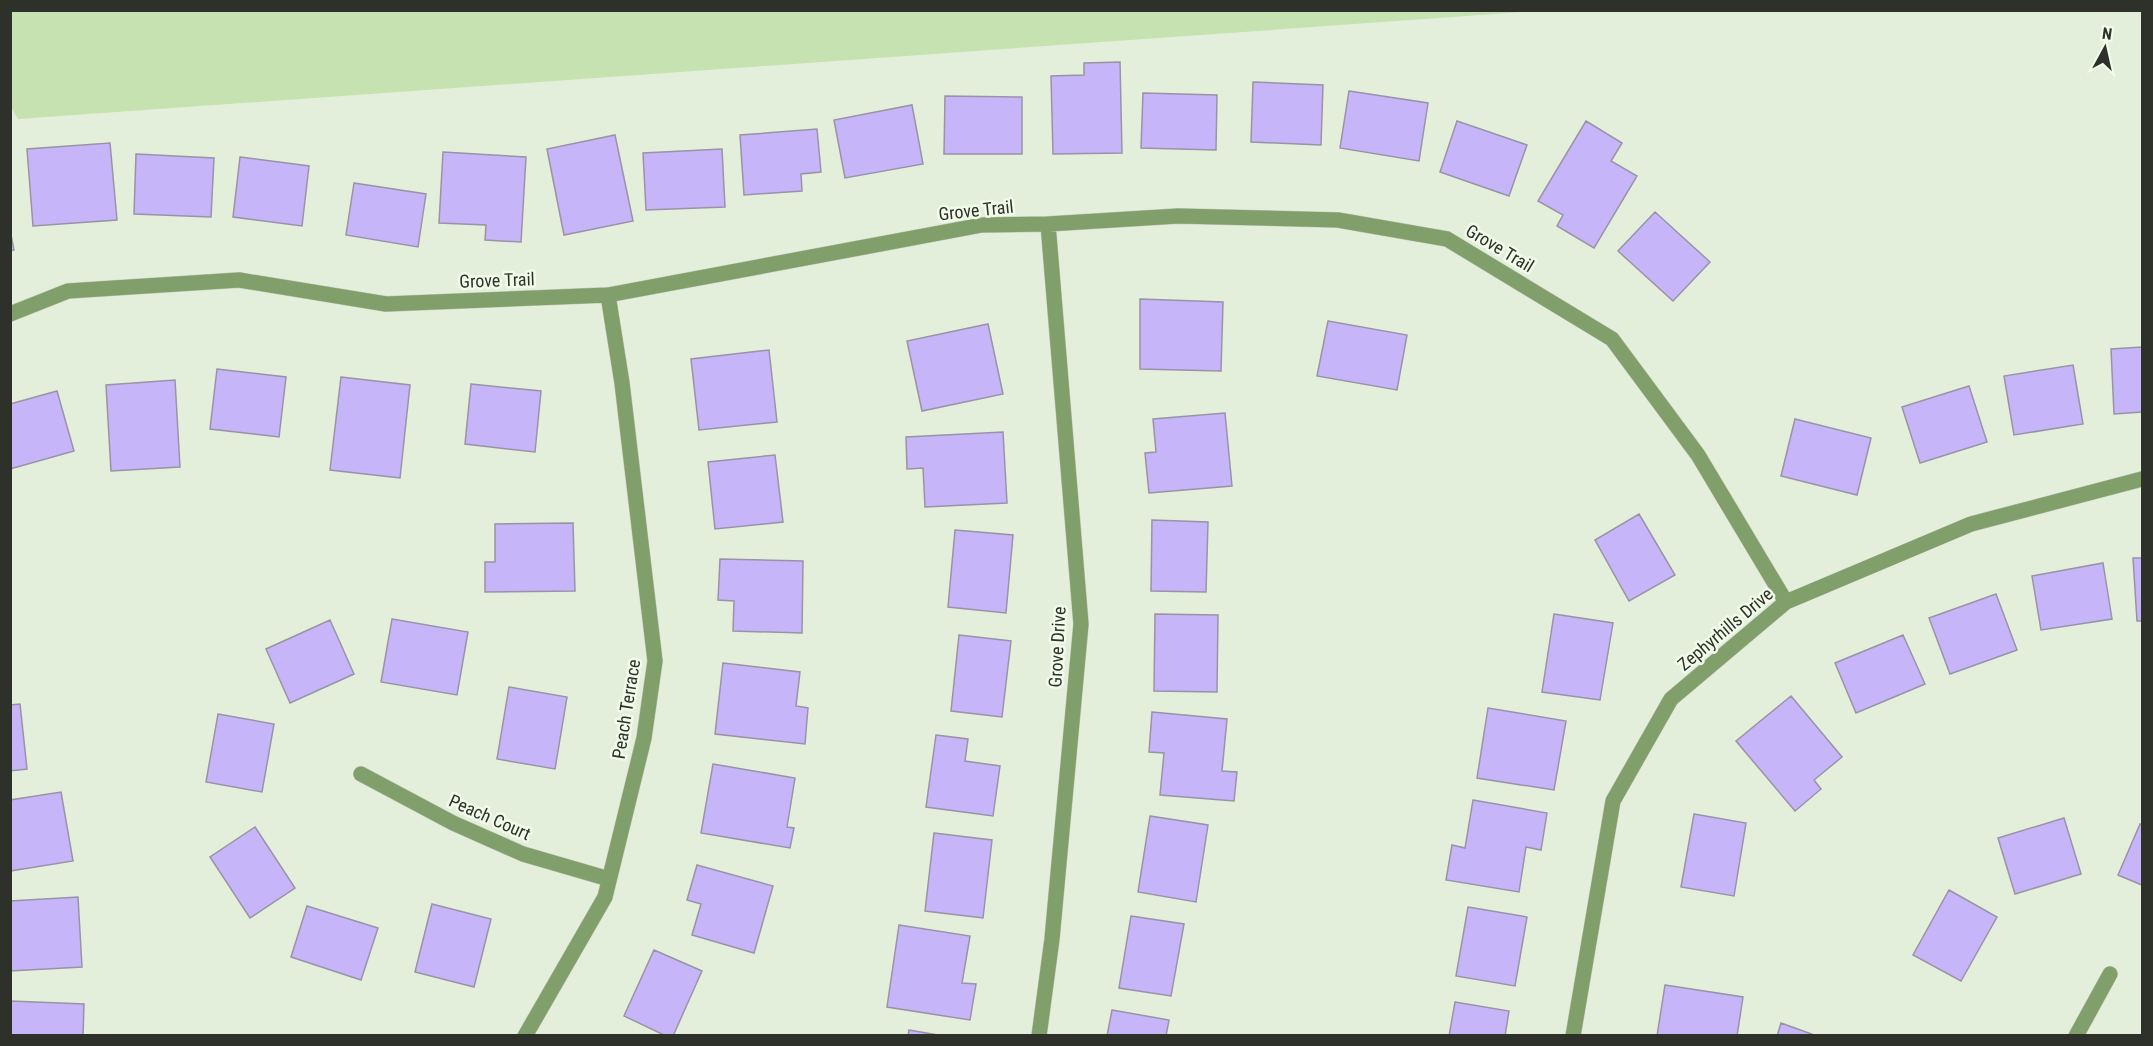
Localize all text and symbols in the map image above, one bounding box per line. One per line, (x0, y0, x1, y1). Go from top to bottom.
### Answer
north arrow (2075, 18, 2135, 78)
text: N (2101, 24, 2113, 44)
street label: Grove Trail (937, 196, 1015, 224)
street label: Grove Trail (1462, 220, 1538, 276)
street label: Grove Trail (459, 268, 535, 292)
street label: Zephyrhills Drive (1673, 583, 1777, 675)
street label: Grove Drive (1044, 606, 1070, 688)
street label: Peach Terrace (608, 658, 644, 760)
street label: Peach Court (446, 790, 534, 844)

